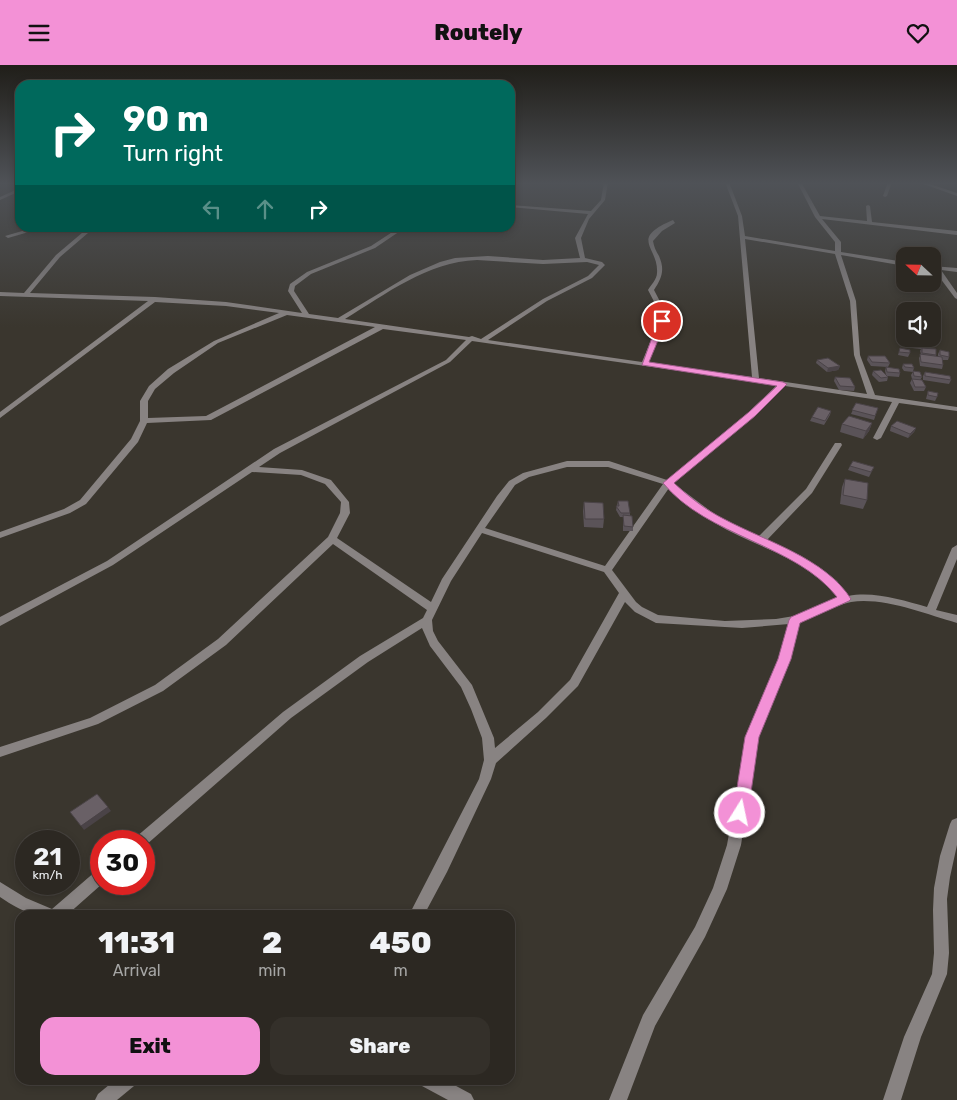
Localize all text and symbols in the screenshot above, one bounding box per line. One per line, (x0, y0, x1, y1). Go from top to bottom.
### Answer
icon: menu (25, 19, 53, 47)
text: Routely (434, 19, 523, 46)
icon: heart (904, 19, 932, 47)
text: 90 m (123, 98, 209, 140)
icon: right (40, 100, 105, 165)
text: Turn right (123, 140, 223, 167)
icon: left (198, 195, 226, 223)
icon: ahead (251, 195, 279, 223)
icon: right (304, 195, 332, 223)
north arrow (896, 247, 941, 293)
map controls (896, 247, 941, 347)
pin (641, 300, 683, 342)
button: sound (896, 302, 941, 347)
icon: arrive (648, 307, 676, 335)
position arrow (713, 786, 765, 838)
speed limit sign: 30 (90, 830, 155, 895)
text: 21 (33, 842, 62, 871)
text: km/h (33, 868, 62, 882)
text: 11:31 (98, 925, 175, 961)
text: 2 (262, 925, 282, 961)
text: 450 (369, 925, 432, 961)
text: Arrival (113, 961, 161, 980)
text: min (258, 961, 286, 980)
text: m (393, 961, 408, 980)
button: Exit (40, 1017, 260, 1075)
button: Share (270, 1017, 490, 1075)

